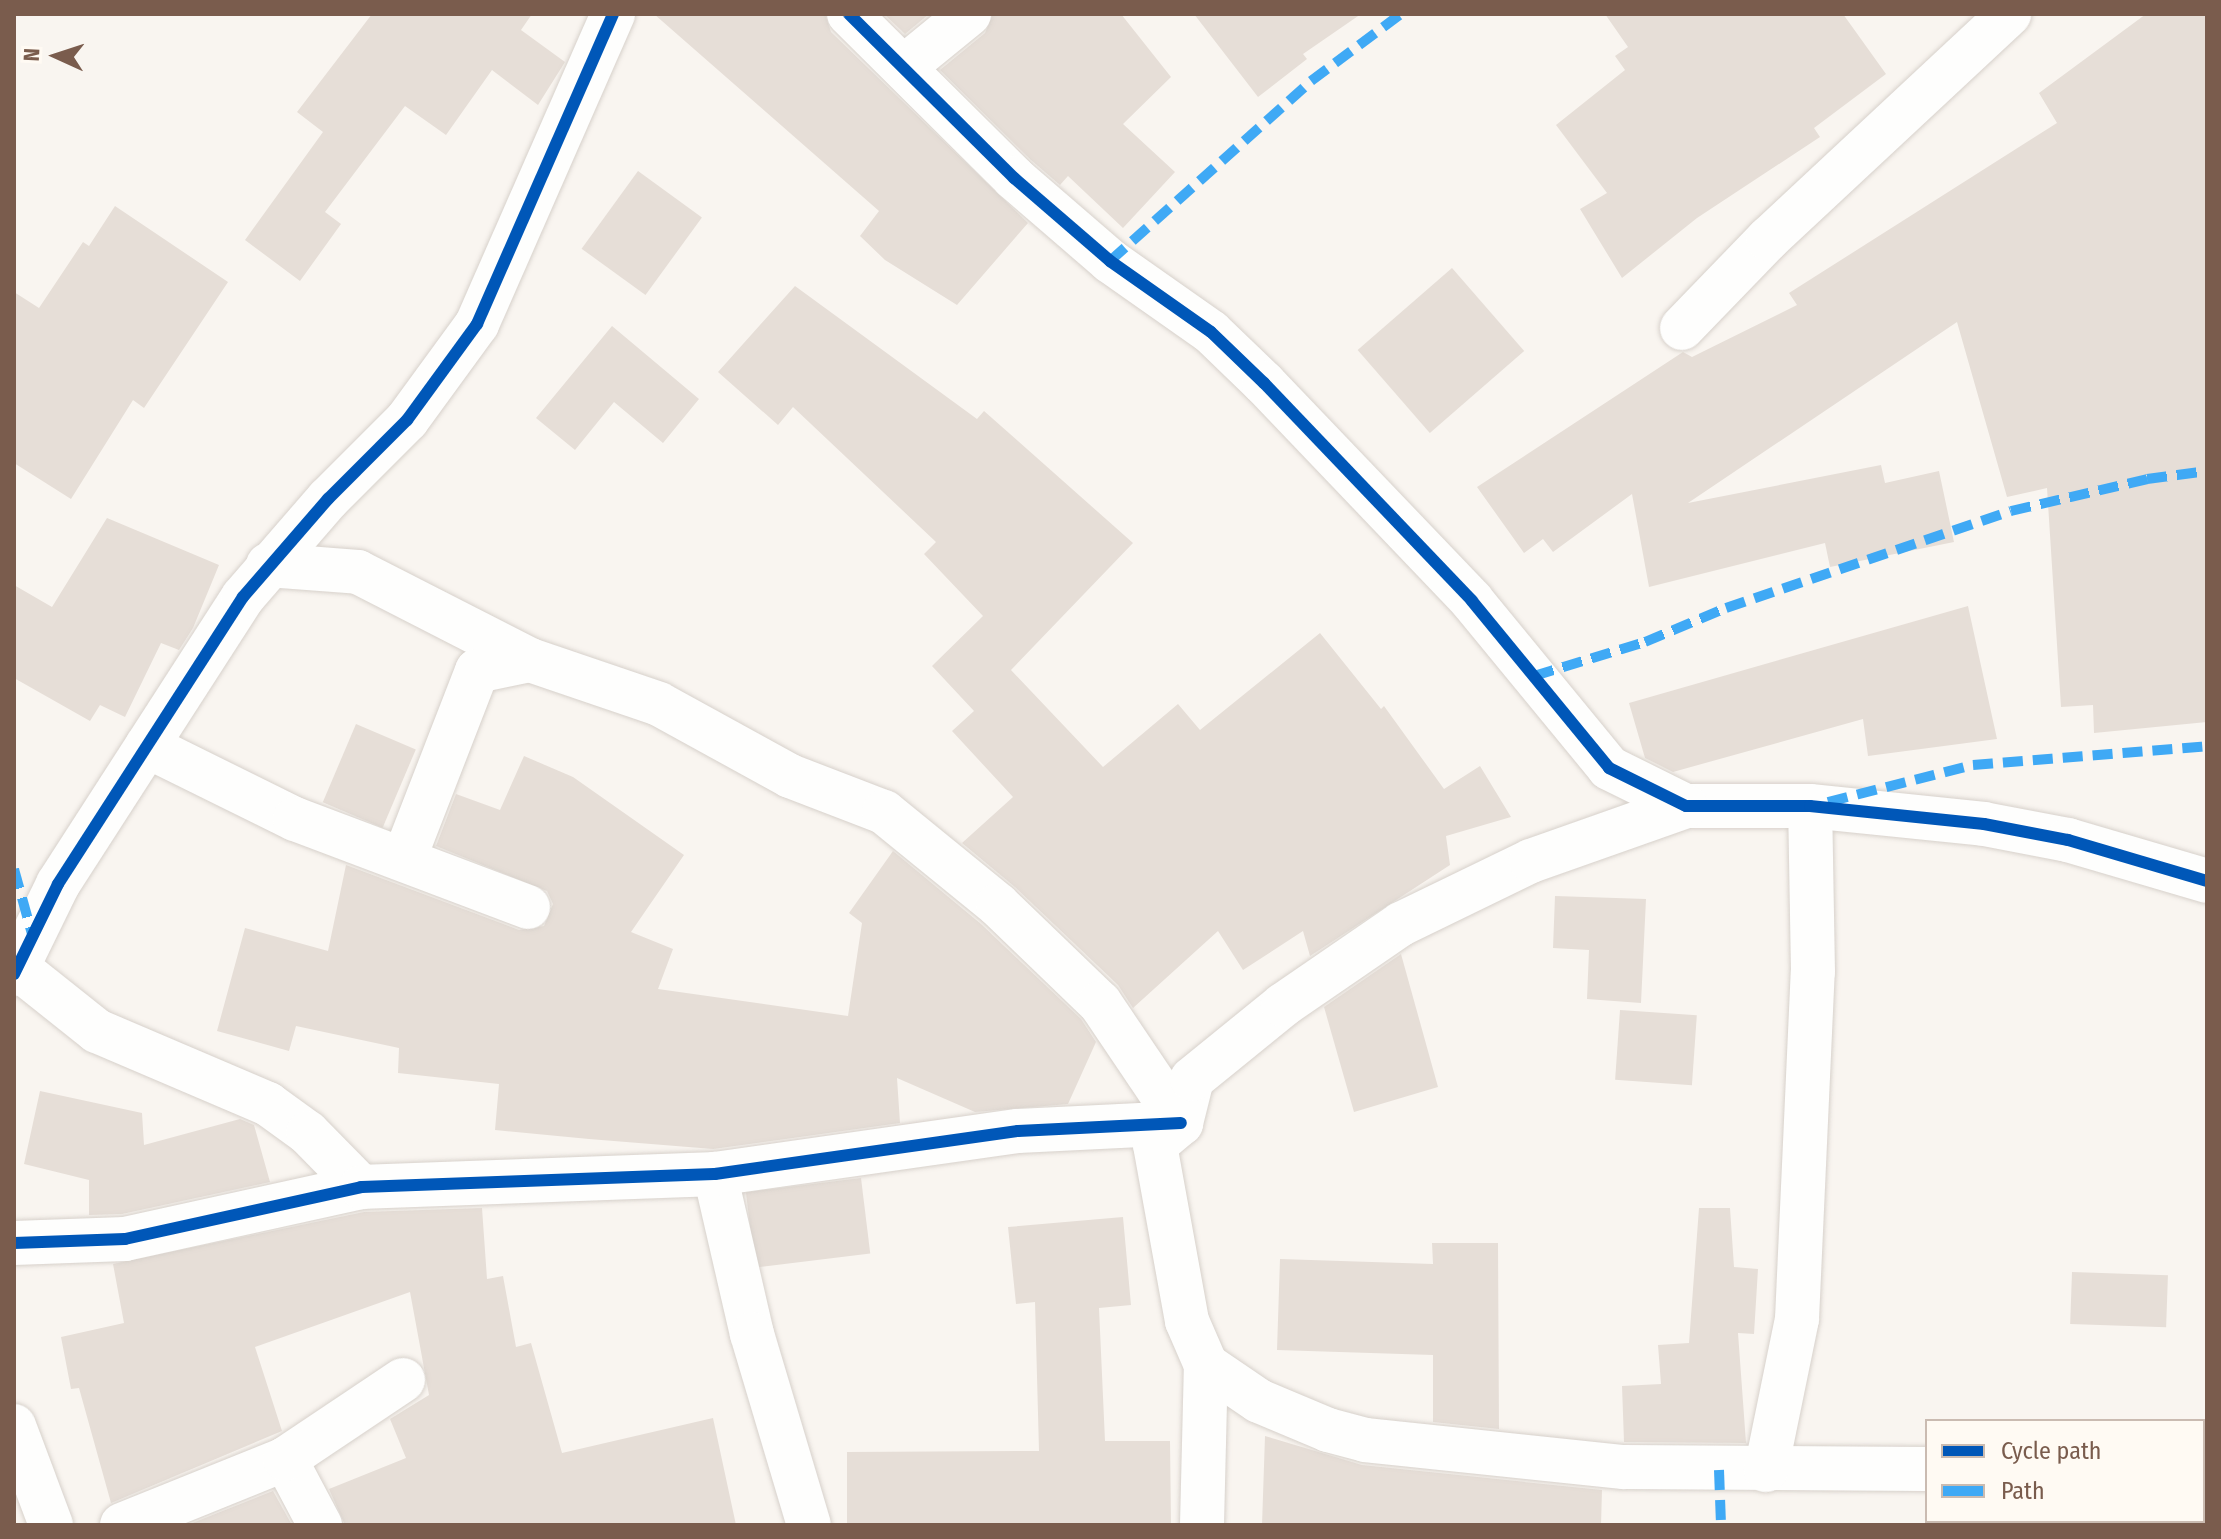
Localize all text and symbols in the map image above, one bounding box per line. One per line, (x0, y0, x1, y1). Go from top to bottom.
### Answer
north arrow (16, 16, 96, 96)
text: N (18, 47, 45, 62)
legend (1925, 1419, 2205, 1523)
text: Cycle path (2001, 1437, 2101, 1465)
text: Path (2001, 1477, 2045, 1505)

